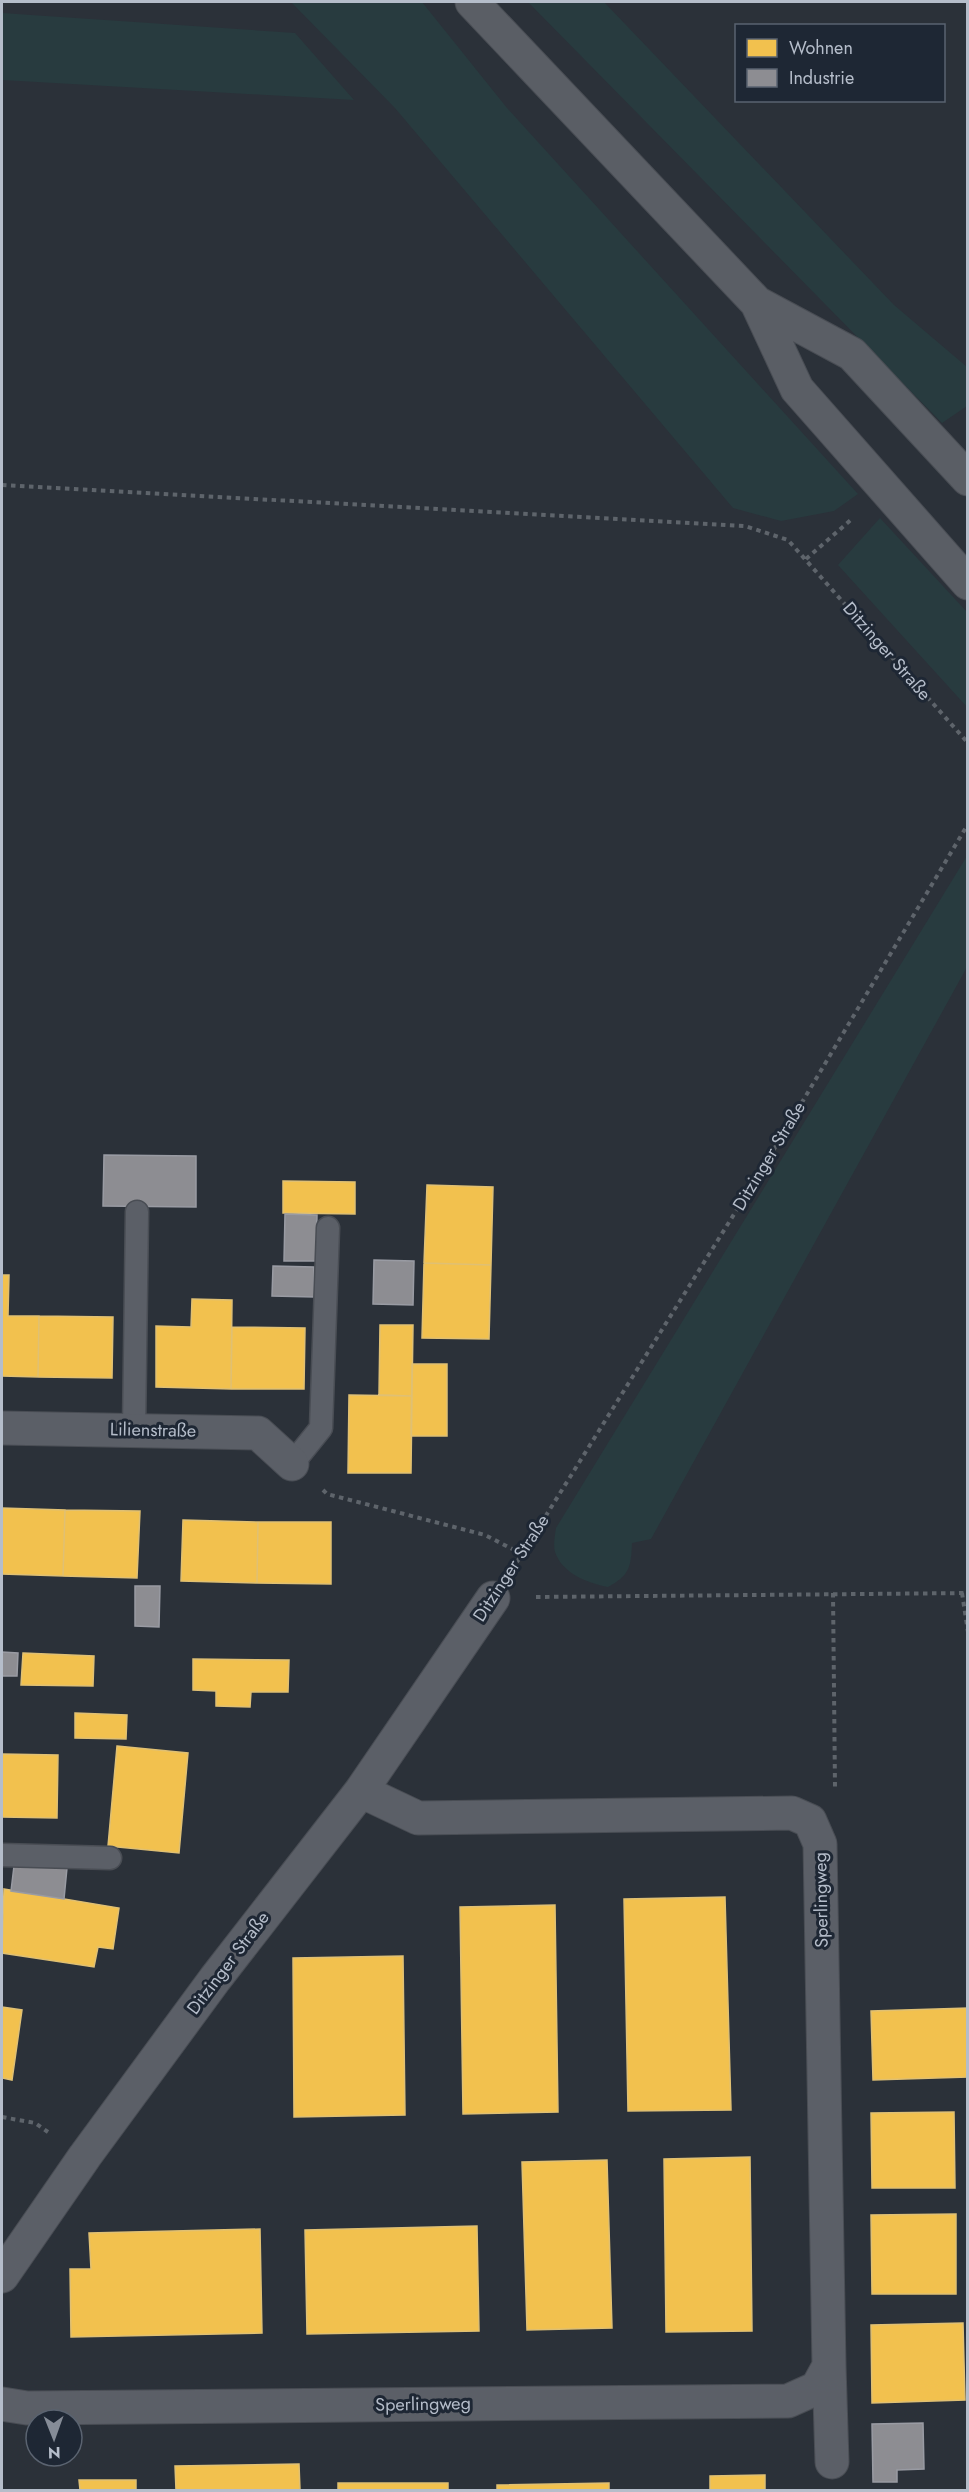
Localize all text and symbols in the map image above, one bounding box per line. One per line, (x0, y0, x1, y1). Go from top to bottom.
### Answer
legend (735, 24, 945, 102)
text: Wohnen (789, 35, 853, 61)
text: Industrie (789, 65, 854, 91)
street label: Ditzinger Straße (837, 596, 937, 706)
street label: Ditzinger Straße (726, 1096, 812, 1216)
street label: Lilienstraße (110, 1416, 196, 1444)
street label: Ditzinger Straße (467, 1509, 555, 1627)
street label: Sperlingweg (807, 1852, 835, 1948)
street label: Ditzinger Straße (181, 1906, 275, 2020)
street label: Sperlingweg (375, 2390, 471, 2418)
north arrow (24, 2408, 84, 2468)
text: N (48, 2441, 61, 2464)

